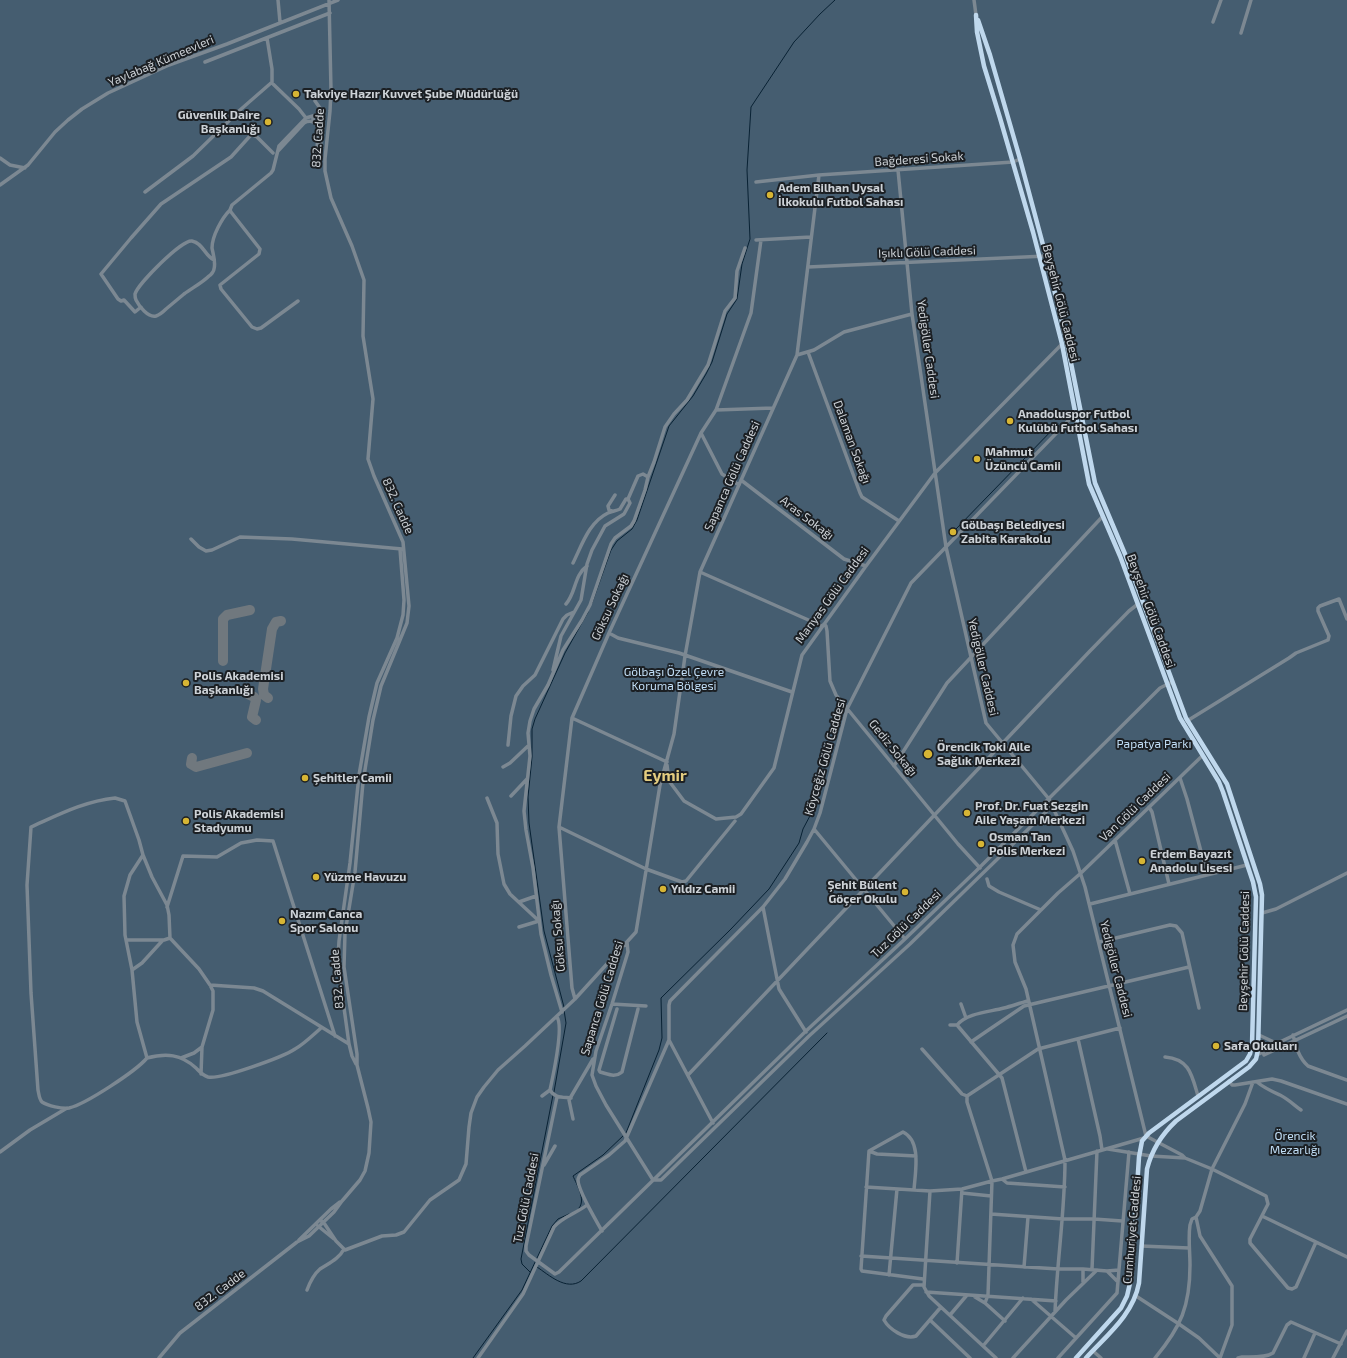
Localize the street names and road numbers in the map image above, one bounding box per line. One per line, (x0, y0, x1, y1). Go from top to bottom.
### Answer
street label: Yaylabağ Kümeevleri (106, 32, 216, 90)
street label: 832. Cadde (309, 108, 327, 168)
street label: Bağderesi Sokak (874, 149, 964, 169)
street label: Işıklı Gölü Caddesi (878, 243, 976, 261)
street label: Beyşehir Gölü Caddesi (1039, 243, 1083, 363)
street label: Yedigöller Caddesi (914, 299, 942, 399)
street label: Dalaman Sokağı (830, 398, 874, 486)
street label: Sapanca Gölü Caddesi (701, 419, 763, 533)
street label: 832. Cadde (379, 476, 417, 536)
street label: Aras Sokağı (777, 493, 837, 543)
street label: Manyas Gölü Caddesi (792, 544, 872, 646)
street label: Beyşehir Gölü Caddesi (1124, 552, 1178, 670)
street label: Göksu Sokağı (588, 571, 632, 643)
street label: Yedigöller Caddesi (965, 617, 1001, 717)
street label: Köyceğiz Gölü Caddesi (801, 697, 849, 817)
street label: Gediz Sokağı (866, 717, 920, 779)
street label: Van Gölü Caddesi (1096, 769, 1174, 845)
street label: Tuz Gölü Caddesi (868, 887, 944, 961)
street label: Beyşehir Gölü Caddesi (1236, 891, 1252, 1011)
street label: Göksu Sokağı (548, 900, 568, 972)
street label: Yedigöller Caddesi (1097, 919, 1135, 1019)
street label: Sapanca Gölü Caddesi (578, 939, 626, 1057)
street label: 832. Cadde (327, 949, 347, 1009)
street label: Tuz Gölü Caddesi (510, 1152, 542, 1244)
street label: Cumhuriyet Caddesi (1120, 1175, 1144, 1285)
street label: 832. Cadde (192, 1266, 248, 1314)

